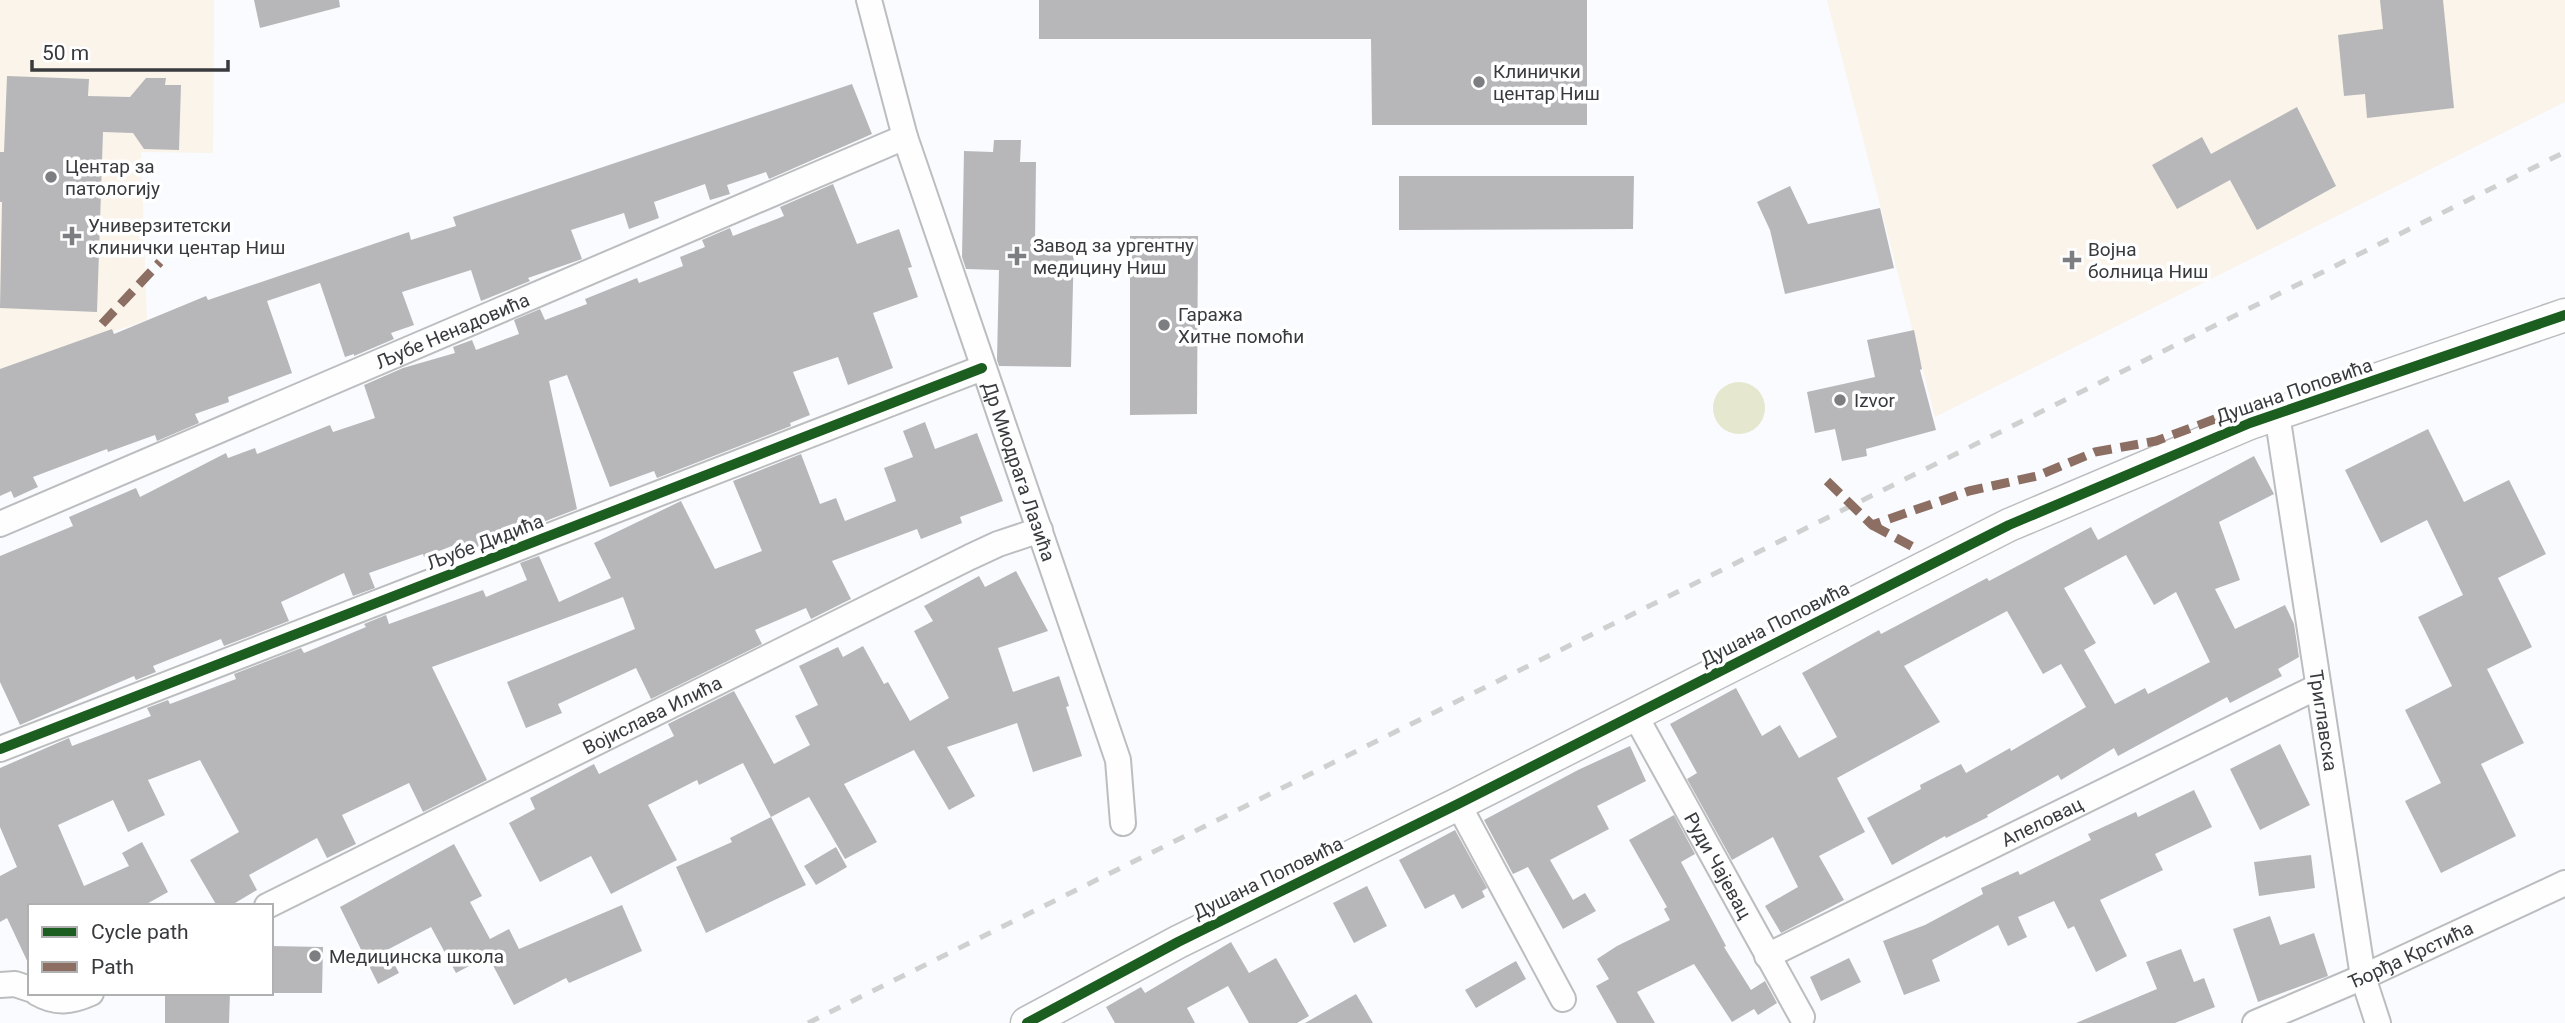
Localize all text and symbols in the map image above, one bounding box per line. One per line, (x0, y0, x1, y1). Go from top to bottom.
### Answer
scale bar (32, 28, 228, 72)
text: 50 m (42, 41, 89, 65)
place label: Клинички центар Ниш (1493, 60, 1600, 105)
marker: Клинички центар Ниш (1471, 74, 1487, 90)
place label: Центар за патологију (65, 155, 160, 200)
marker: Центар за патологију (43, 169, 59, 185)
place label: Универзитетски клинички центар Ниш (88, 214, 285, 259)
marker: Универзитетски клинички центар Ниш (62, 226, 82, 246)
place label: Завод за ургентну медицину Ниш (1033, 234, 1194, 279)
place label: Војна болница Ниш (2088, 238, 2208, 283)
marker: Завод за ургентну медицину Ниш (1007, 246, 1027, 266)
marker: Војна болница Ниш (2062, 250, 2082, 270)
street label: Љубе Ненадовића (372, 288, 533, 374)
place label: Гаража Хитне помоћи (1178, 303, 1304, 348)
marker: Гаража Хитне помоћи (1156, 317, 1172, 333)
street label: Душана Поповића (2213, 353, 2375, 429)
street label: Др Миодрага Лазића (978, 378, 1061, 564)
place label: Izvor (1854, 389, 1895, 412)
marker: Izvor (1832, 392, 1848, 408)
street label: Љубе Дидића (423, 509, 547, 575)
street label: Душана Поповића (1697, 576, 1853, 672)
street label: Триглавска (2305, 668, 2343, 773)
street label: Војислава Илића (579, 671, 725, 759)
street label: Апеловац (1997, 792, 2086, 851)
street label: Руди Чајевац (1680, 808, 1757, 923)
street label: Душана Поповића (1189, 832, 1347, 924)
legend (28, 904, 273, 995)
street label: Ђорђа Крстића (2345, 916, 2477, 993)
text: Cycle path (91, 920, 189, 944)
place label: Медицинска школа (329, 945, 504, 968)
marker: Медицинска школа (307, 948, 323, 964)
text: Path (91, 955, 134, 979)

